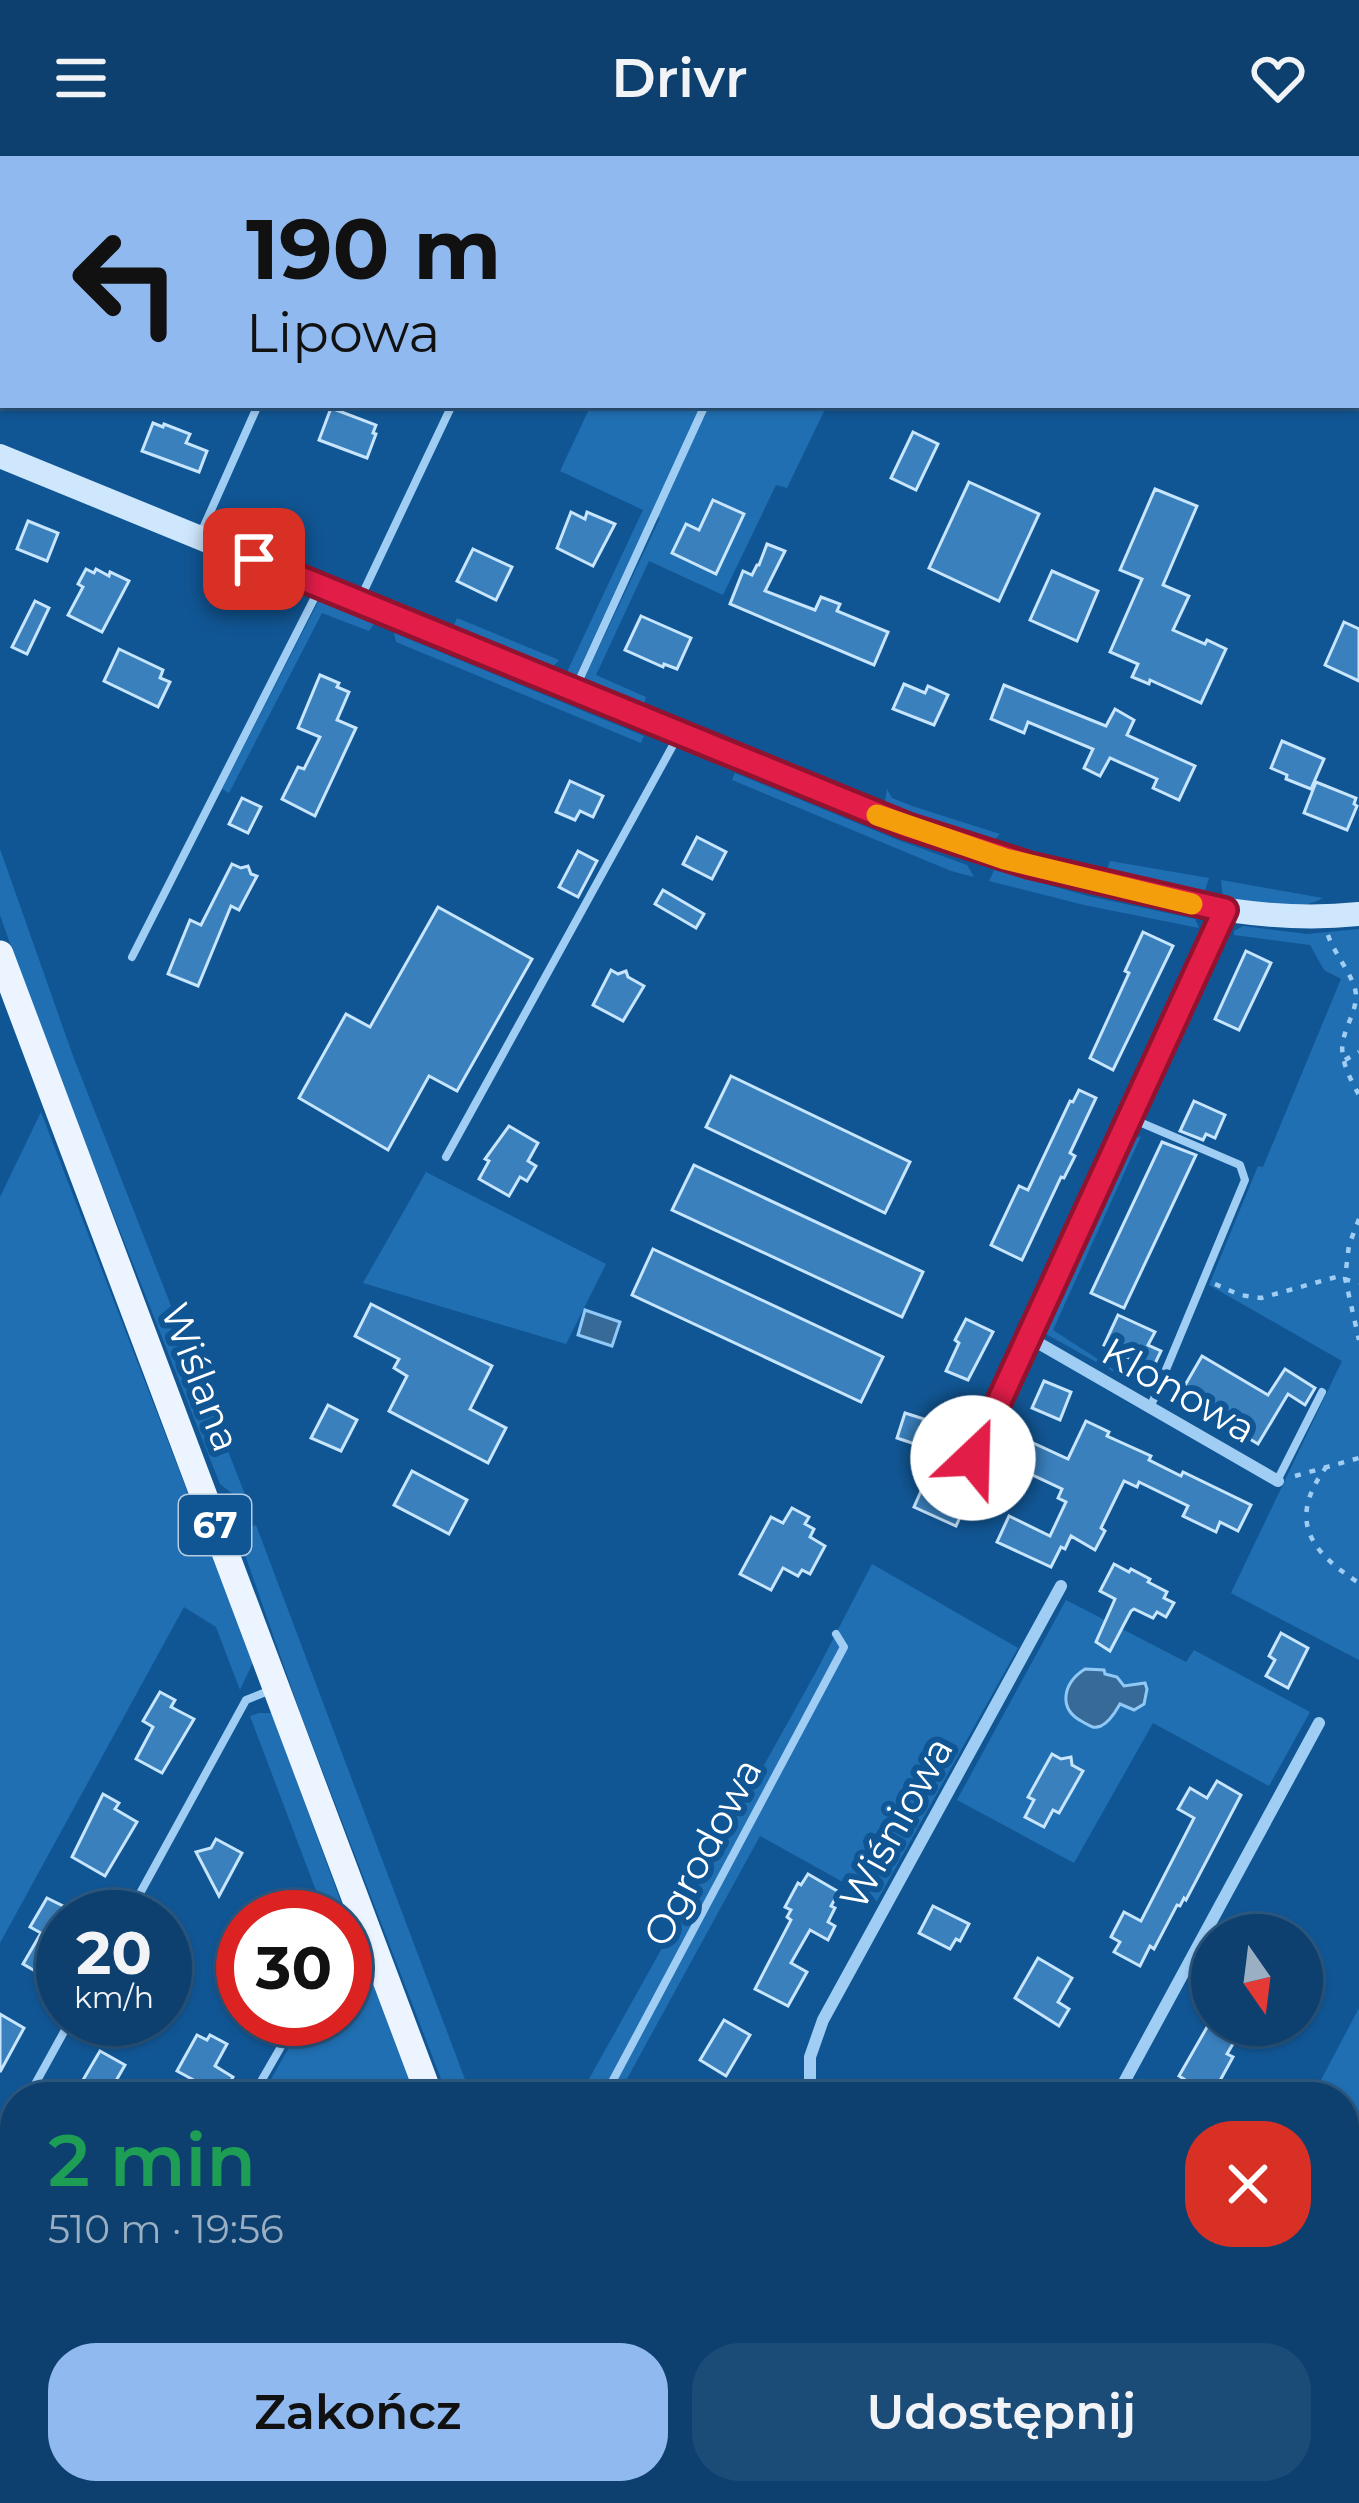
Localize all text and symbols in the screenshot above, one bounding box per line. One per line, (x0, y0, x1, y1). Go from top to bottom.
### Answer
icon: menu (48, 45, 114, 111)
text: Drivr (611, 45, 748, 111)
icon: heart (1245, 45, 1311, 111)
text: 190 m (246, 198, 501, 300)
icon: left (48, 204, 204, 360)
text: Lipowa (246, 300, 440, 366)
pin (203, 508, 305, 610)
icon: arrive (221, 526, 287, 592)
street label: Wiślana (151, 1296, 251, 1458)
street label: Klonowa (1094, 1327, 1264, 1453)
position arrow (910, 1395, 1036, 1521)
road number: 67 (179, 1495, 251, 1555)
street label: Wiśniowa (829, 1729, 963, 1917)
street label: Ogrodowa (632, 1750, 772, 1954)
speed limit sign: 30 (216, 1890, 372, 2046)
north arrow (1191, 1914, 1323, 2046)
map controls (1191, 1914, 1323, 2046)
text: 20 (76, 1916, 152, 1989)
text: km/h (74, 1979, 154, 2016)
text: 2 min (48, 2116, 256, 2204)
button: close (1185, 2121, 1311, 2247)
text: 510 m · 19:56 (48, 2205, 284, 2253)
button: Zakończ (48, 2343, 668, 2481)
button: Udostępnij (692, 2343, 1311, 2481)

